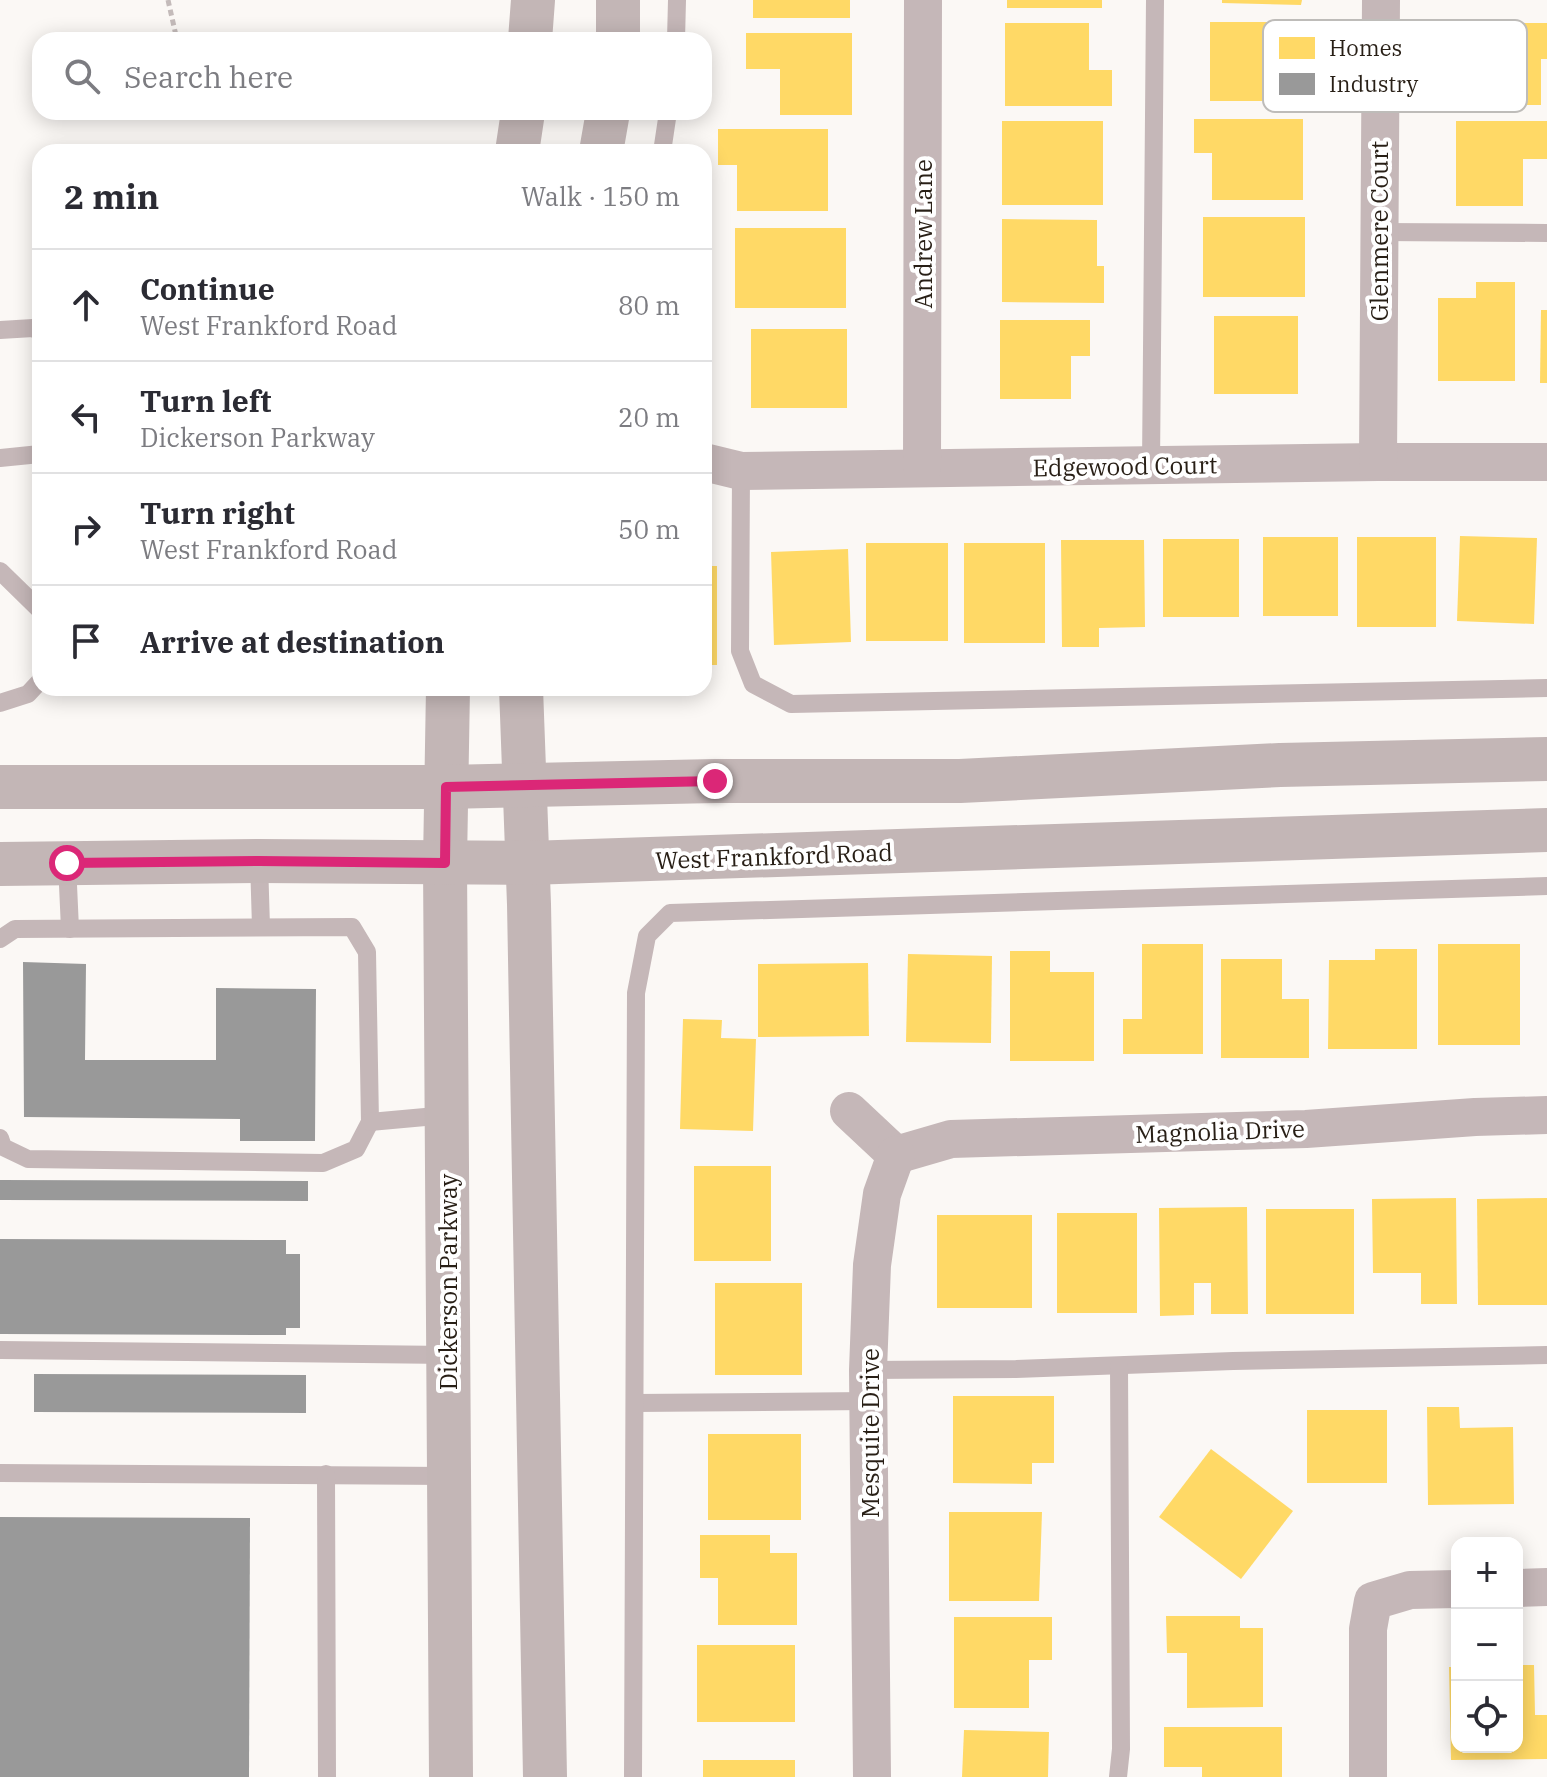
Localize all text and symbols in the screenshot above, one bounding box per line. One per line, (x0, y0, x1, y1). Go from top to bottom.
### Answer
legend (1263, 20, 1527, 112)
search box (32, 32, 712, 120)
text: Homes (1329, 33, 1402, 62)
icon: search (60, 54, 104, 98)
text: Search here (124, 57, 293, 96)
text: Industry (1329, 69, 1418, 98)
street label: Glenmere Court (1363, 141, 1395, 321)
street label: Andrew Lane (907, 159, 939, 309)
text: 2 min (64, 174, 159, 218)
text: Walk · 150 m (521, 179, 680, 213)
text: Continue (140, 269, 275, 308)
icon: ahead (64, 283, 108, 327)
text: 80 m (618, 288, 680, 322)
text: West Frankford Road (140, 308, 398, 342)
text: Turn left (140, 381, 272, 420)
icon: left (64, 395, 108, 439)
text: 20 m (618, 400, 680, 434)
text: Dickerson Parkway (140, 420, 375, 454)
street label: Edgewood Court (1032, 448, 1218, 484)
text: Turn right (140, 493, 295, 532)
icon: right (64, 507, 108, 551)
text: 50 m (618, 512, 680, 546)
text: West Frankford Road (140, 532, 398, 566)
icon: arrive (64, 619, 108, 663)
text: Arrive at destination (140, 622, 445, 661)
route end (697, 763, 733, 799)
street label: West Frankford Road (655, 836, 893, 876)
route start (49, 845, 85, 881)
street label: Magnolia Drive (1135, 1112, 1305, 1150)
street label: Dickerson Parkway (432, 1173, 464, 1390)
street label: Mesquite Drive (854, 1348, 886, 1518)
map controls (1451, 1537, 1523, 1753)
button: + (1451, 1537, 1523, 1609)
button: − (1451, 1609, 1523, 1681)
button: locate (1451, 1681, 1523, 1753)

